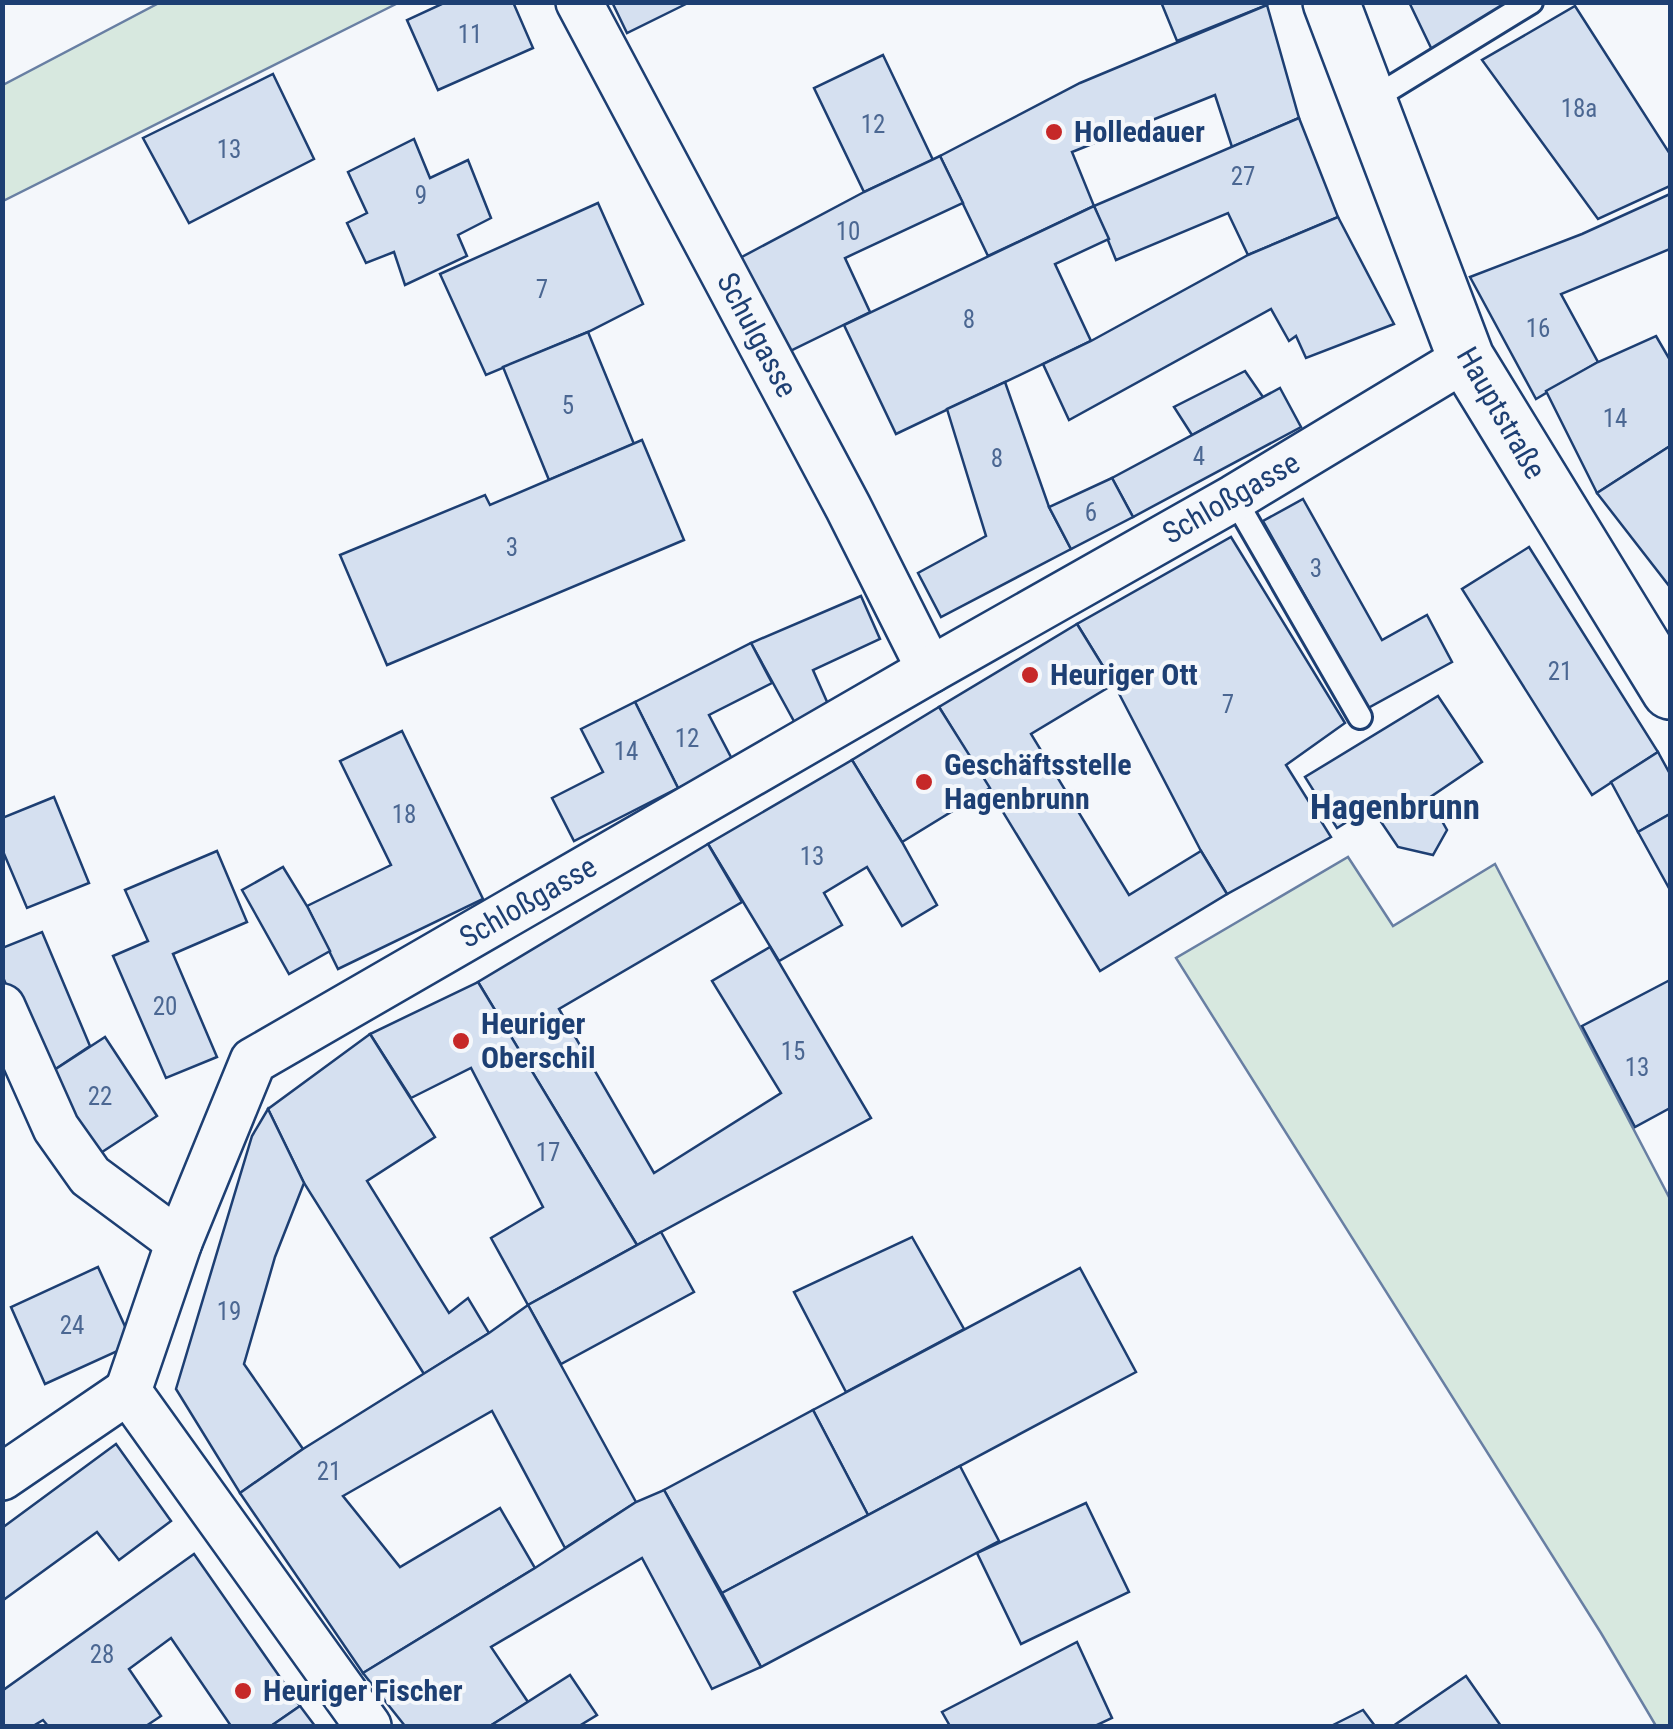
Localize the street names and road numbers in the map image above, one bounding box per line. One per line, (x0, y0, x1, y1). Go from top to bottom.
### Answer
street label: Schulgasse (710, 267, 805, 403)
street label: Hauptstraße (1450, 341, 1553, 485)
street label: Schloßgasse (1156, 444, 1305, 551)
street label: Schloßgasse (453, 848, 602, 955)

